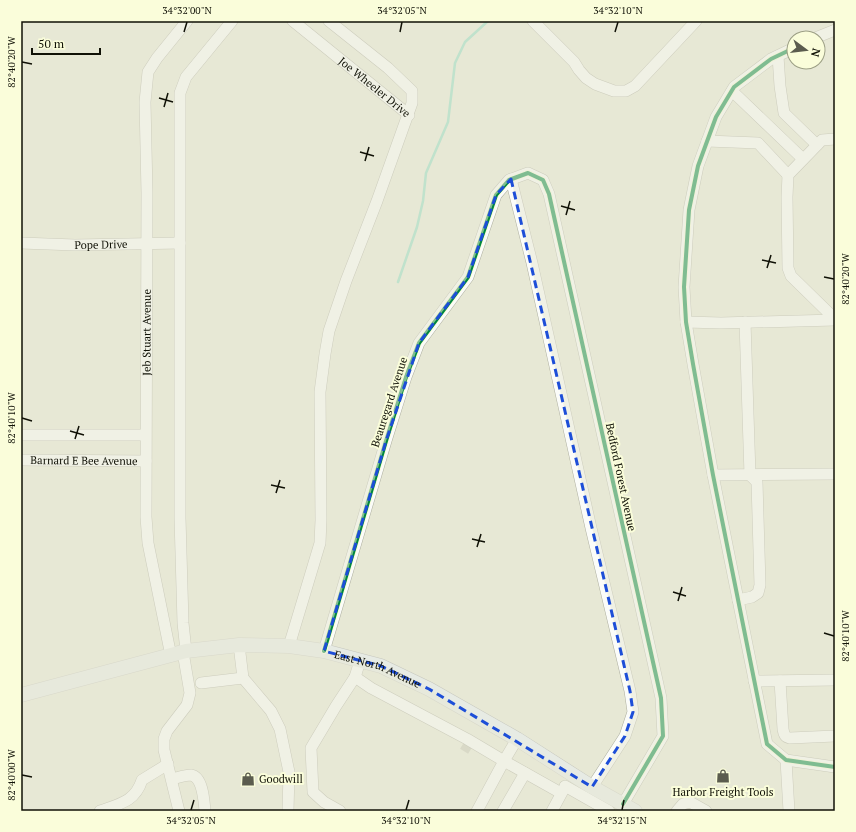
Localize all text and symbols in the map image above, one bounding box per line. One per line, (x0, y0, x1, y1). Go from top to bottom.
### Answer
text: 34°32'00"N (162, 4, 212, 17)
text: 34°32'05"N (377, 4, 427, 17)
text: 34°32'10"N (593, 4, 643, 17)
scale bar (32, 30, 100, 56)
north arrow (786, 30, 826, 70)
text: 82°40'20"W (5, 36, 18, 88)
text: 50 m (38, 36, 65, 51)
text: N (808, 47, 824, 59)
street label: Joe Wheeler Drive (336, 54, 414, 121)
street label: Pope Drive (74, 237, 128, 252)
text: 82°40'20"W (839, 253, 852, 305)
street label: Jeb Stuart Avenue (139, 289, 154, 376)
street label: Beauregard Avenue (368, 355, 410, 449)
text: 82°40'10"W (5, 392, 18, 444)
street label: Bedford Forest Avenue (603, 422, 639, 533)
street label: Barnard E Bee Avenue (30, 453, 138, 468)
text: 82°40'10"W (839, 610, 852, 662)
street label: East North Avenue (333, 647, 423, 691)
text: 82°40'00"W (5, 749, 18, 801)
shop icon: Harbor Freight Tools (715, 768, 731, 784)
shop icon: Goodwill (240, 771, 256, 787)
place label: Goodwill (259, 772, 303, 786)
place label: Harbor Freight Tools (672, 785, 774, 799)
text: 34°32'05"N (166, 814, 216, 827)
text: 34°32'10"N (381, 814, 431, 827)
text: 34°32'15"N (597, 814, 647, 827)

